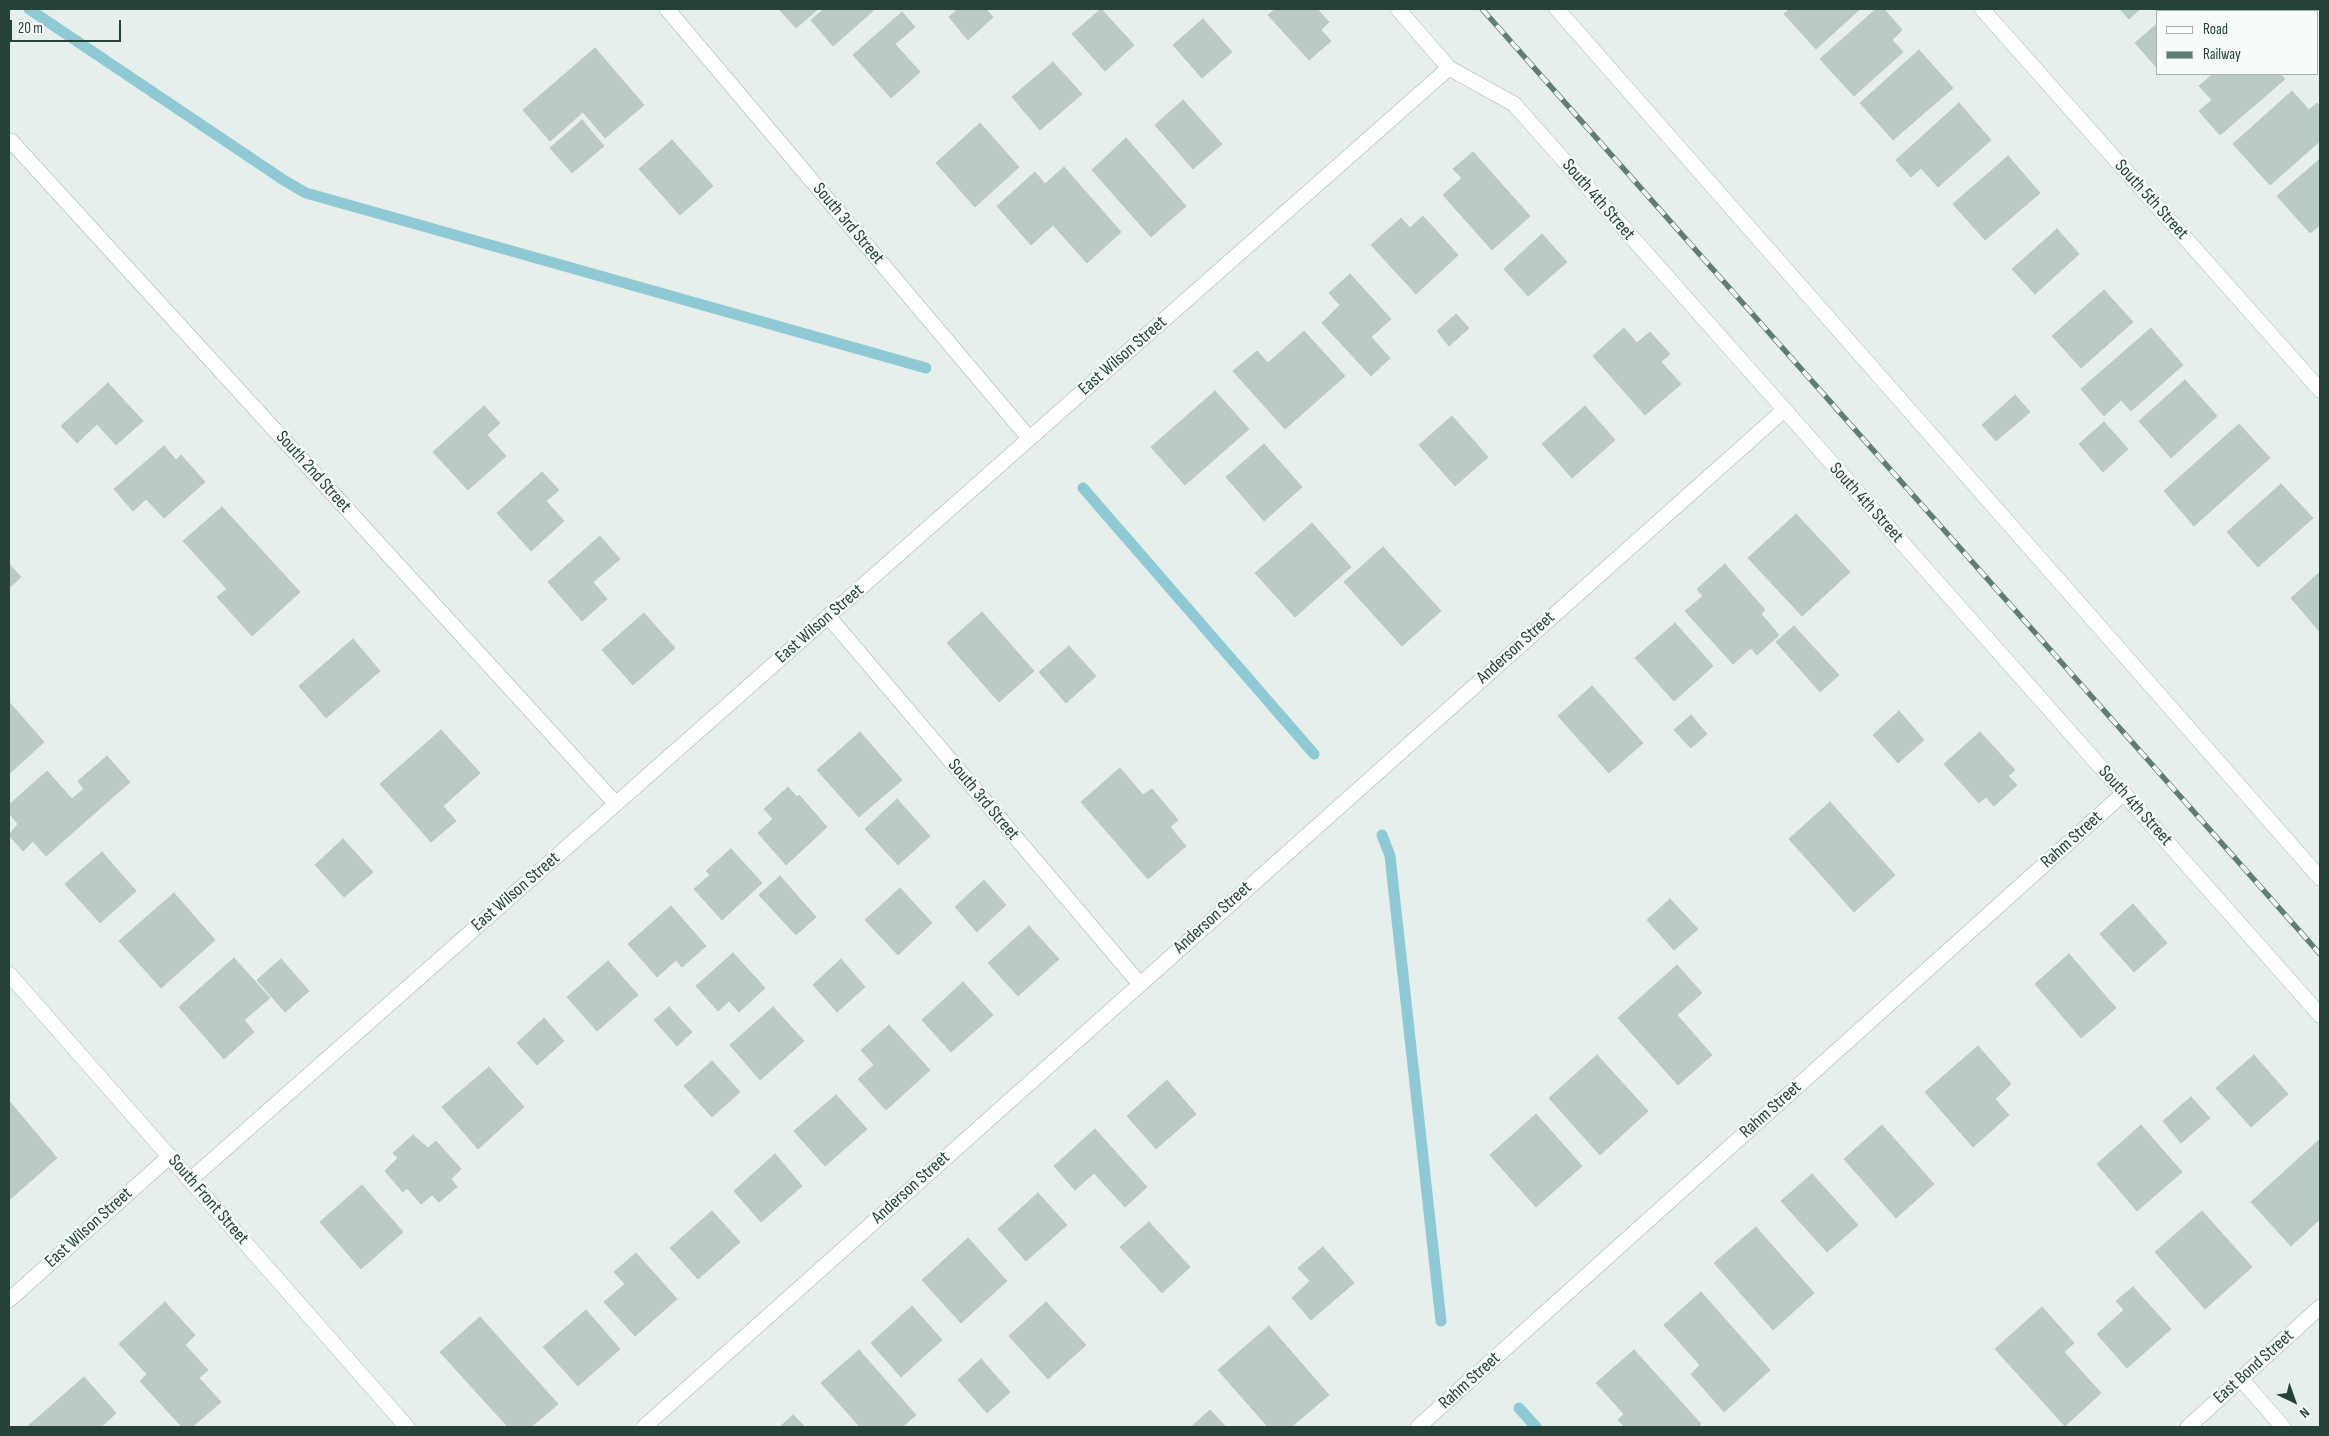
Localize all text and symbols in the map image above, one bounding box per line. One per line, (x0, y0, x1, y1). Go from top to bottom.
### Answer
scale bar (12, 10, 124, 42)
legend (2156, 10, 2319, 75)
text: 20 m (18, 19, 43, 38)
text: Road (2203, 20, 2228, 39)
text: Railway (2203, 45, 2241, 64)
street label: South 4th Street (1557, 155, 1639, 245)
street label: South 5th Street (2110, 156, 2192, 244)
street label: South 3rd Street (808, 179, 888, 269)
street label: East Wilson Street (1074, 312, 1172, 400)
street label: South 2nd Street (271, 427, 355, 517)
street label: South 4th Street (1824, 458, 1908, 548)
street label: East Wilson Street (771, 580, 869, 668)
street label: Anderson Street (1472, 607, 1560, 689)
street label: South 3rd Street (943, 755, 1023, 845)
street label: South 4th Street (2093, 761, 2177, 851)
street label: Rahm Street (2037, 807, 2107, 873)
street label: East Wilson Street (467, 848, 565, 936)
street label: Anderson Street (1169, 877, 1257, 959)
street label: Rahm Street (1736, 1077, 1806, 1143)
street label: Anderson Street (867, 1147, 955, 1229)
street label: South Front Street (163, 1151, 253, 1249)
street label: East Wilson Street (41, 1183, 137, 1273)
street label: East Bond Street (2209, 1325, 2299, 1409)
street label: Rahm Street (1435, 1348, 1505, 1414)
north arrow (2269, 1376, 2319, 1426)
text: N (2296, 1404, 2313, 1421)

